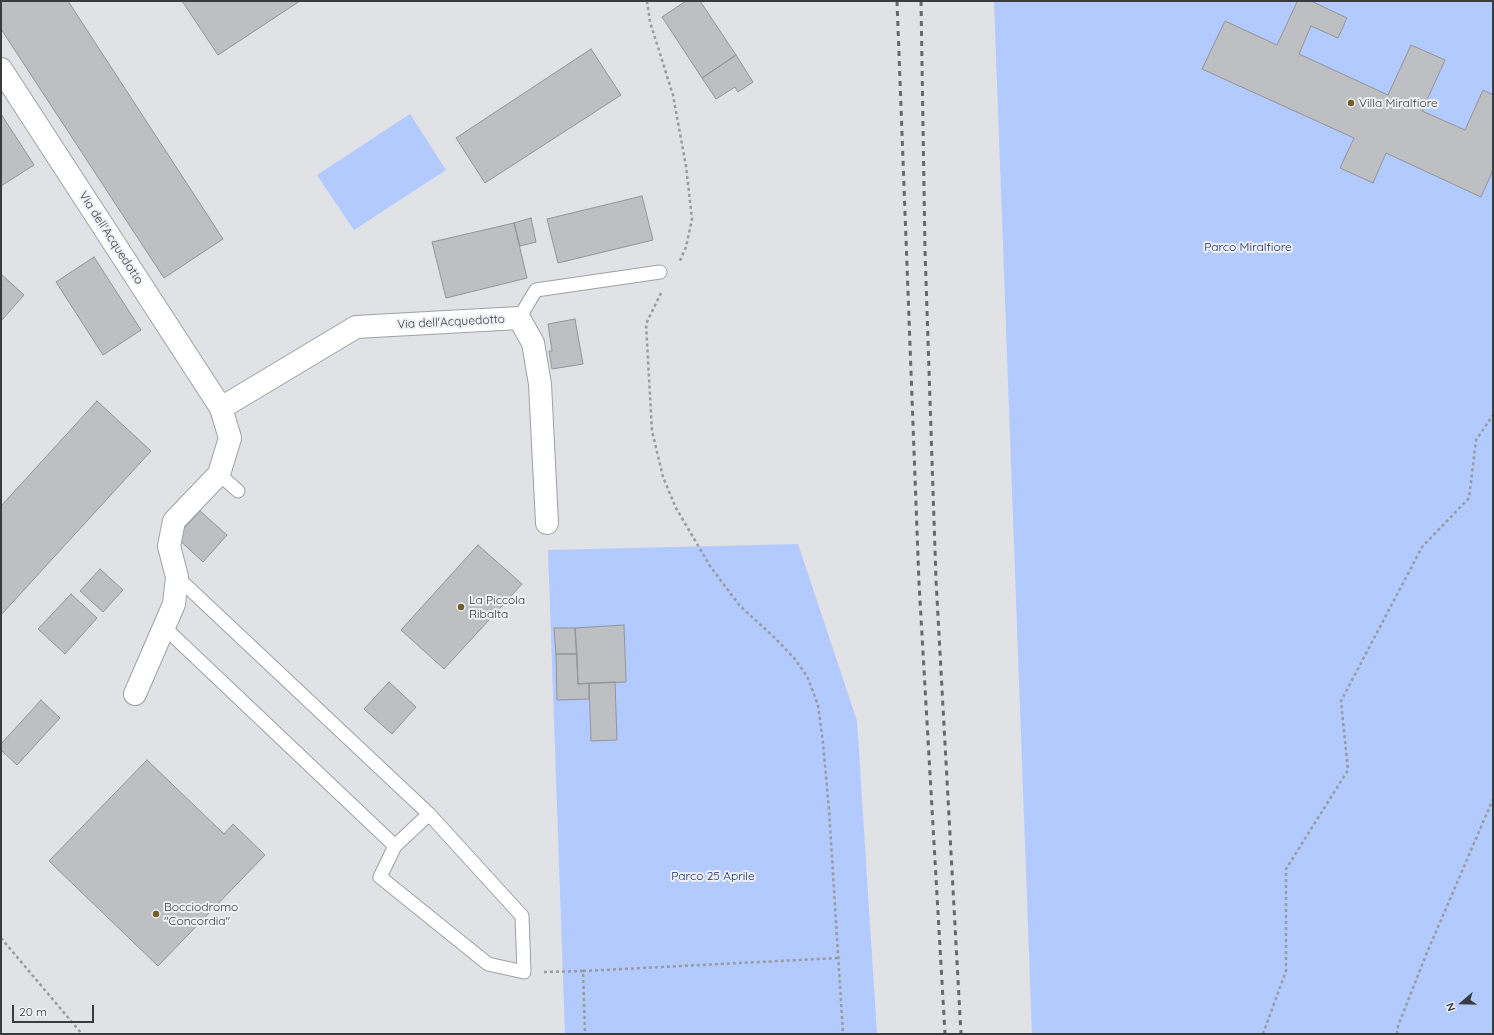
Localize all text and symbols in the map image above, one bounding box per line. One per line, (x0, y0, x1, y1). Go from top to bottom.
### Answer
place label: Villa Miralfiore (1359, 96, 1438, 110)
marker: Villa Miralfiore (1346, 98, 1356, 108)
street label: Via dell'Acquedotto (76, 189, 146, 287)
park label: Parco Miralfiore (1204, 240, 1292, 254)
street label: Via dell'Acquedotto (397, 312, 505, 332)
place label: La Piccola Ribalta (469, 593, 525, 621)
marker: La Piccola Ribalta (456, 602, 466, 612)
park label: Parco 25 Aprile (671, 869, 755, 883)
place label: Bocciodromo "Concordia" (164, 900, 238, 928)
marker: Bocciodromo "Concordia" (151, 909, 161, 919)
north arrow (1442, 983, 1482, 1023)
scale bar (14, 997, 96, 1023)
text: N (1443, 1001, 1459, 1013)
text: 20 m (19, 1004, 47, 1019)

